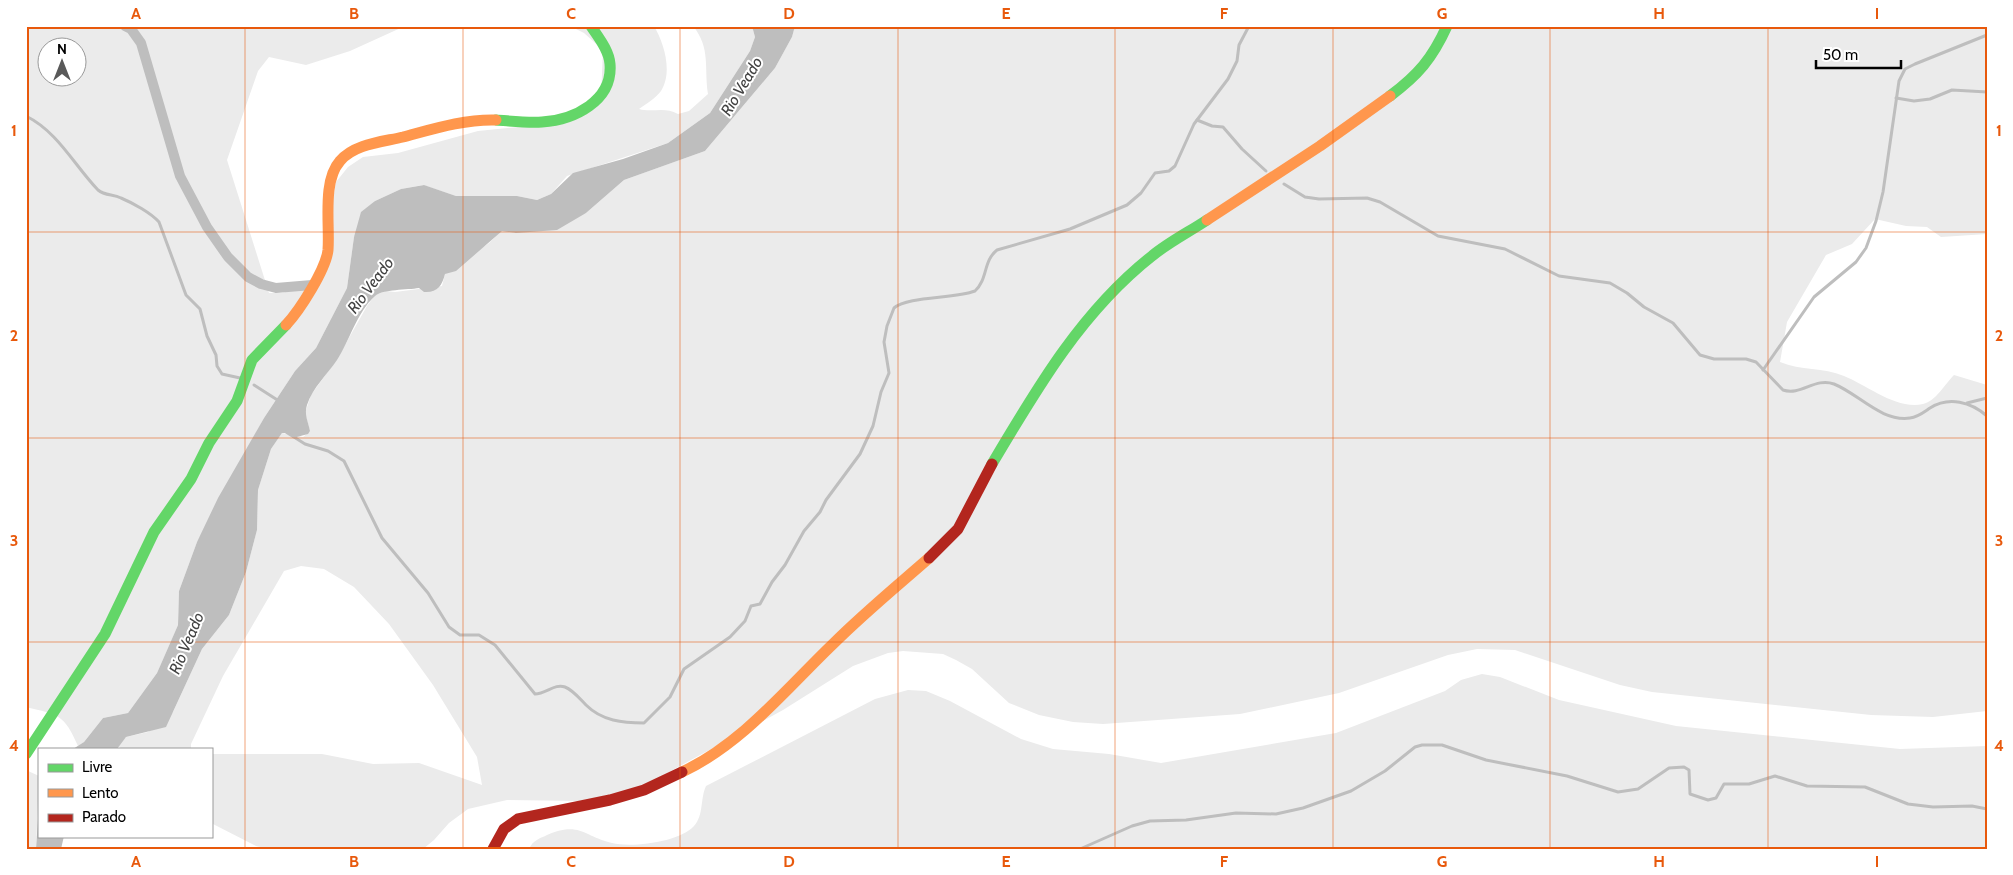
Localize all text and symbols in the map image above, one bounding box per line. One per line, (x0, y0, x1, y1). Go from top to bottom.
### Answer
text: A (131, 4, 141, 23)
text: B (349, 4, 359, 23)
text: C (566, 4, 576, 23)
text: D (783, 4, 795, 23)
text: E (1001, 4, 1011, 23)
text: F (1220, 4, 1229, 23)
text: G (1437, 4, 1447, 23)
text: H (1653, 4, 1665, 23)
text: I (1875, 4, 1879, 23)
north arrow (38, 38, 88, 88)
scale bar (1816, 38, 1900, 70)
text: N (57, 40, 67, 58)
text: 50 m (1823, 46, 1858, 64)
water label: Rio Veado (717, 53, 766, 119)
text: 1 (11, 121, 17, 140)
text: 1 (1996, 121, 2002, 140)
water label: Rio Veado (343, 254, 398, 317)
text: 2 (10, 326, 18, 345)
text: 2 (1995, 326, 2003, 345)
text: 3 (10, 531, 18, 550)
text: 3 (1995, 531, 2003, 550)
water label: Rio Veado (165, 610, 208, 677)
text: 4 (9, 736, 19, 755)
text: 4 (1994, 736, 2004, 755)
legend (38, 748, 212, 838)
text: Livre (82, 758, 113, 776)
text: Lento (82, 784, 119, 802)
text: Parado (82, 808, 126, 826)
text: A (131, 852, 141, 871)
text: B (349, 852, 359, 871)
text: C (566, 852, 576, 871)
text: D (783, 852, 795, 871)
text: E (1001, 852, 1011, 871)
text: F (1220, 852, 1229, 871)
text: G (1437, 852, 1447, 871)
text: H (1653, 852, 1665, 871)
text: I (1875, 852, 1879, 871)

